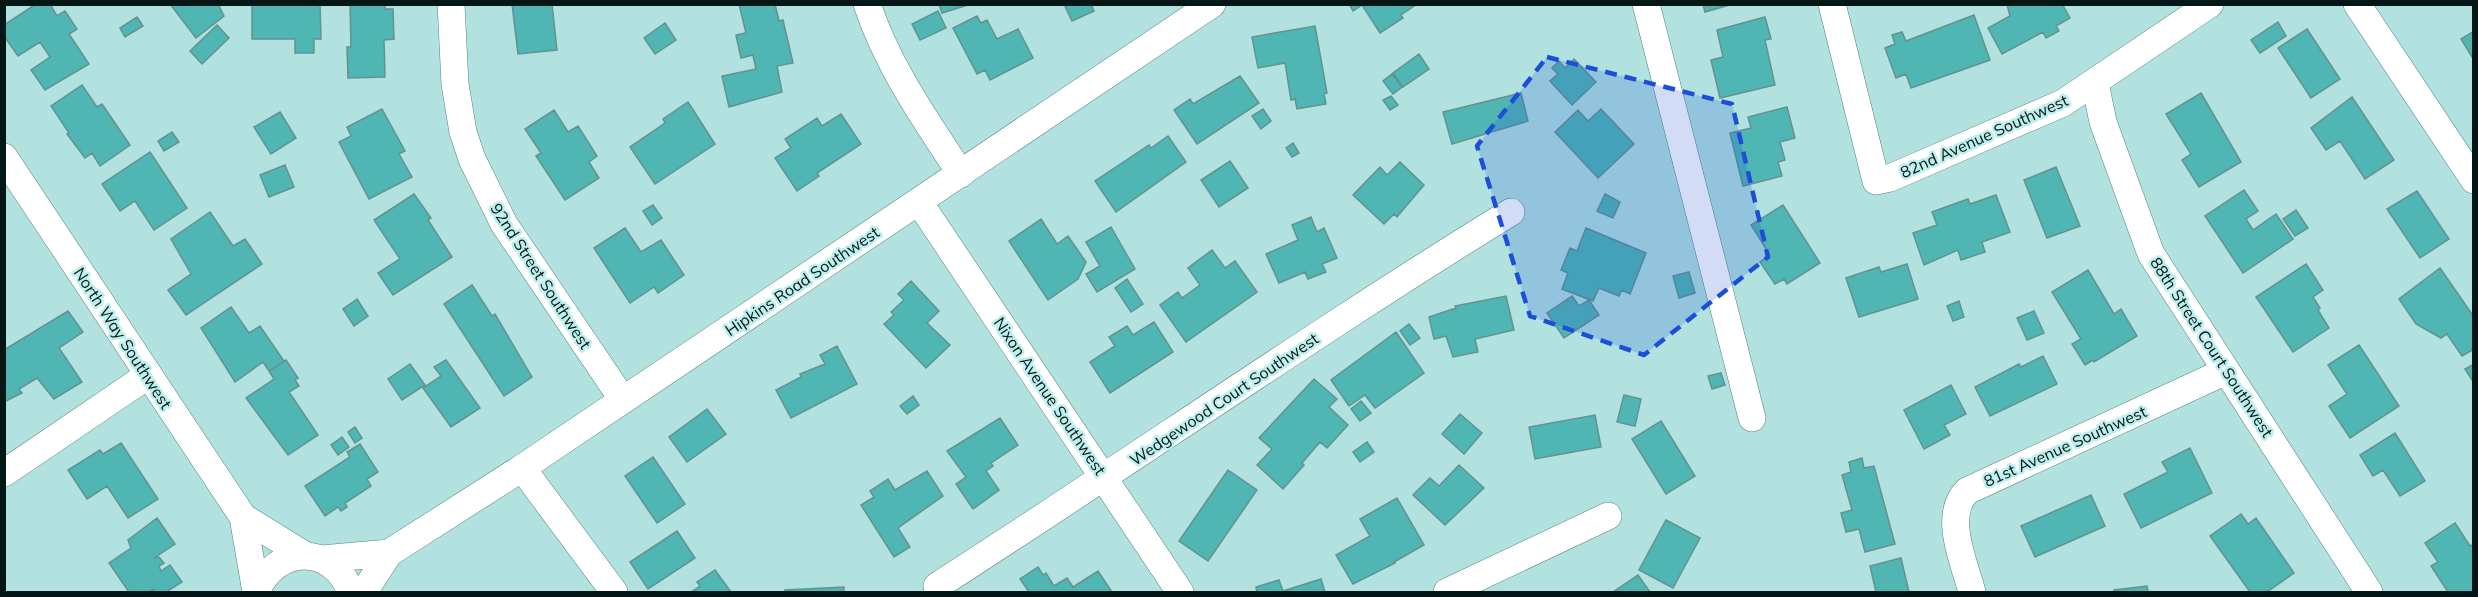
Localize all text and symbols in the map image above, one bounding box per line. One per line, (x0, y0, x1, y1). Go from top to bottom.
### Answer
street label: 82nd Avenue Southwest (1897, 90, 2071, 182)
street label: 92nd Street Southwest (486, 199, 596, 353)
street label: Hipkins Road Southwest (721, 222, 883, 340)
street label: 88th Street Court Southwest (2146, 253, 2278, 441)
street label: North Way Southwest (70, 263, 176, 413)
street label: Nixon Avenue Southwest (990, 313, 1110, 479)
street label: Wedgewood Court Southwest (1126, 328, 1322, 470)
street label: 81st Avenue Southwest (1981, 401, 2150, 491)

